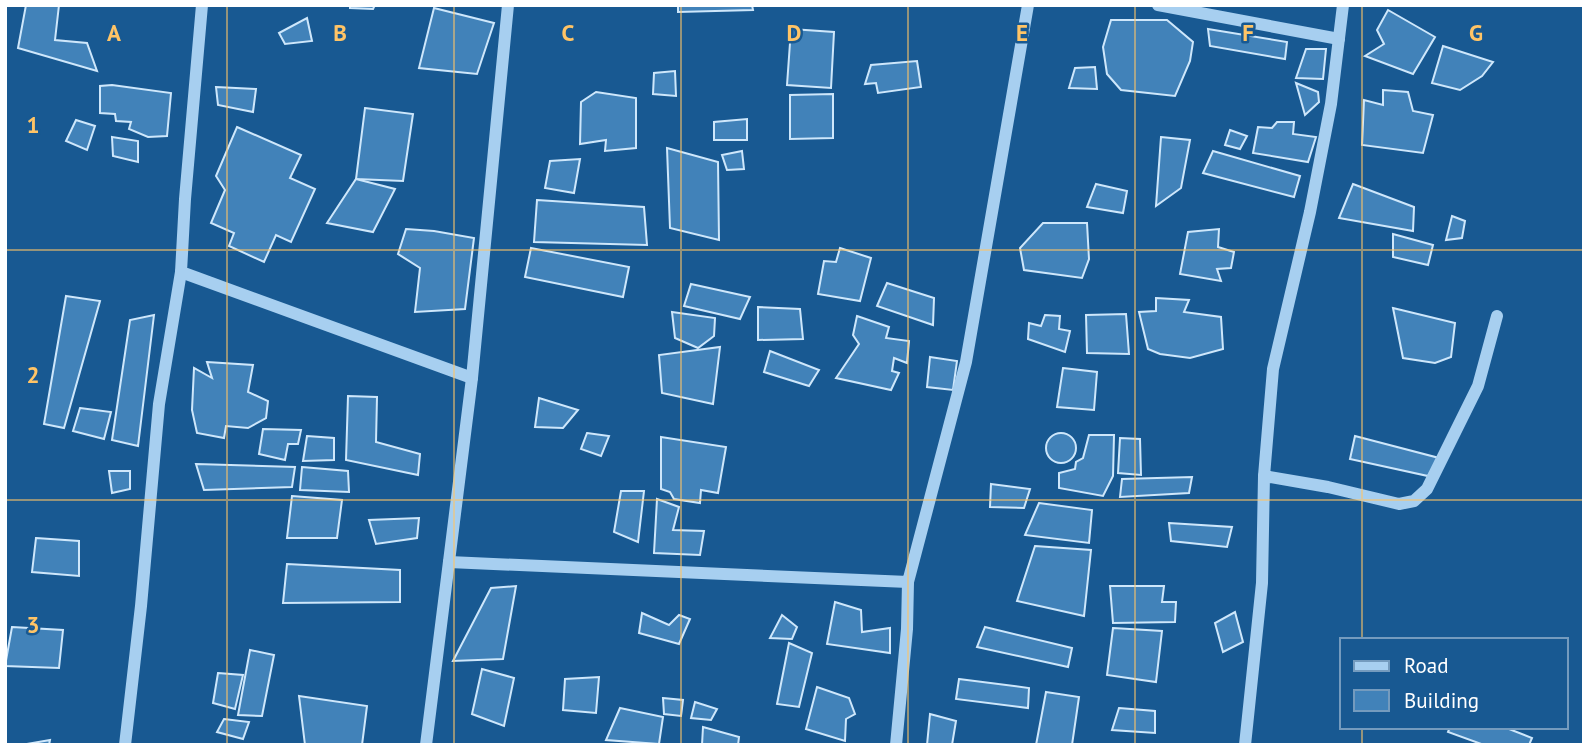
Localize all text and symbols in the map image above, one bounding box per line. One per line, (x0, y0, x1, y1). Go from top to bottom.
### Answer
text: A (107, 18, 121, 47)
text: B (333, 18, 347, 47)
text: C (562, 18, 575, 47)
text: D (787, 18, 801, 47)
text: E (1016, 18, 1028, 47)
text: F (1242, 18, 1254, 47)
text: G (1469, 18, 1483, 47)
text: 1 (26, 110, 40, 139)
text: 2 (26, 360, 40, 389)
text: 3 (26, 610, 40, 639)
legend (1340, 638, 1568, 729)
text: Road (1404, 652, 1448, 679)
text: Building (1404, 687, 1479, 714)

